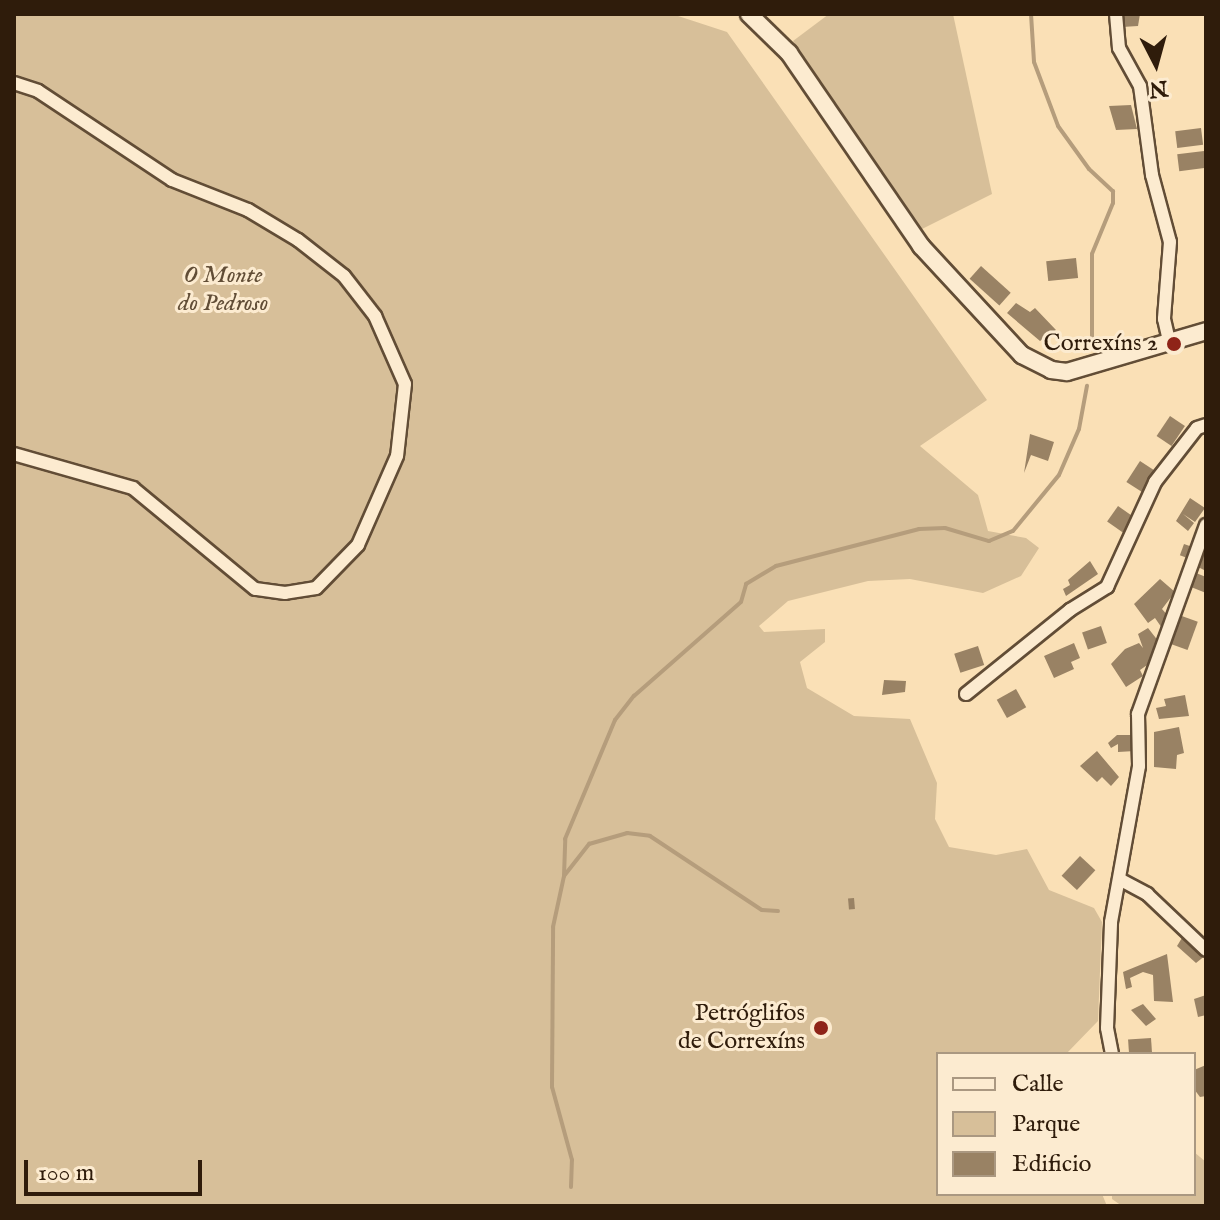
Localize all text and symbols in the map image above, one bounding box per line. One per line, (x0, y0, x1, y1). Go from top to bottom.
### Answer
north arrow (1116, 24, 1196, 104)
text: N (1148, 73, 1169, 103)
park label: O Monte do Pedroso (178, 262, 268, 318)
place label: Correxíns 2 (1044, 330, 1158, 358)
marker: Correxíns 2 (1165, 335, 1183, 353)
place label: Petróglifos de Correxíns (678, 1000, 805, 1056)
marker: Petróglifos de Correxíns (812, 1019, 830, 1037)
legend (936, 1052, 1196, 1196)
text: Calle (1012, 1069, 1064, 1100)
text: Parque (1012, 1109, 1080, 1140)
scale bar (28, 1144, 206, 1194)
text: Edificio (1012, 1149, 1091, 1180)
text: 100 m (38, 1158, 94, 1189)

